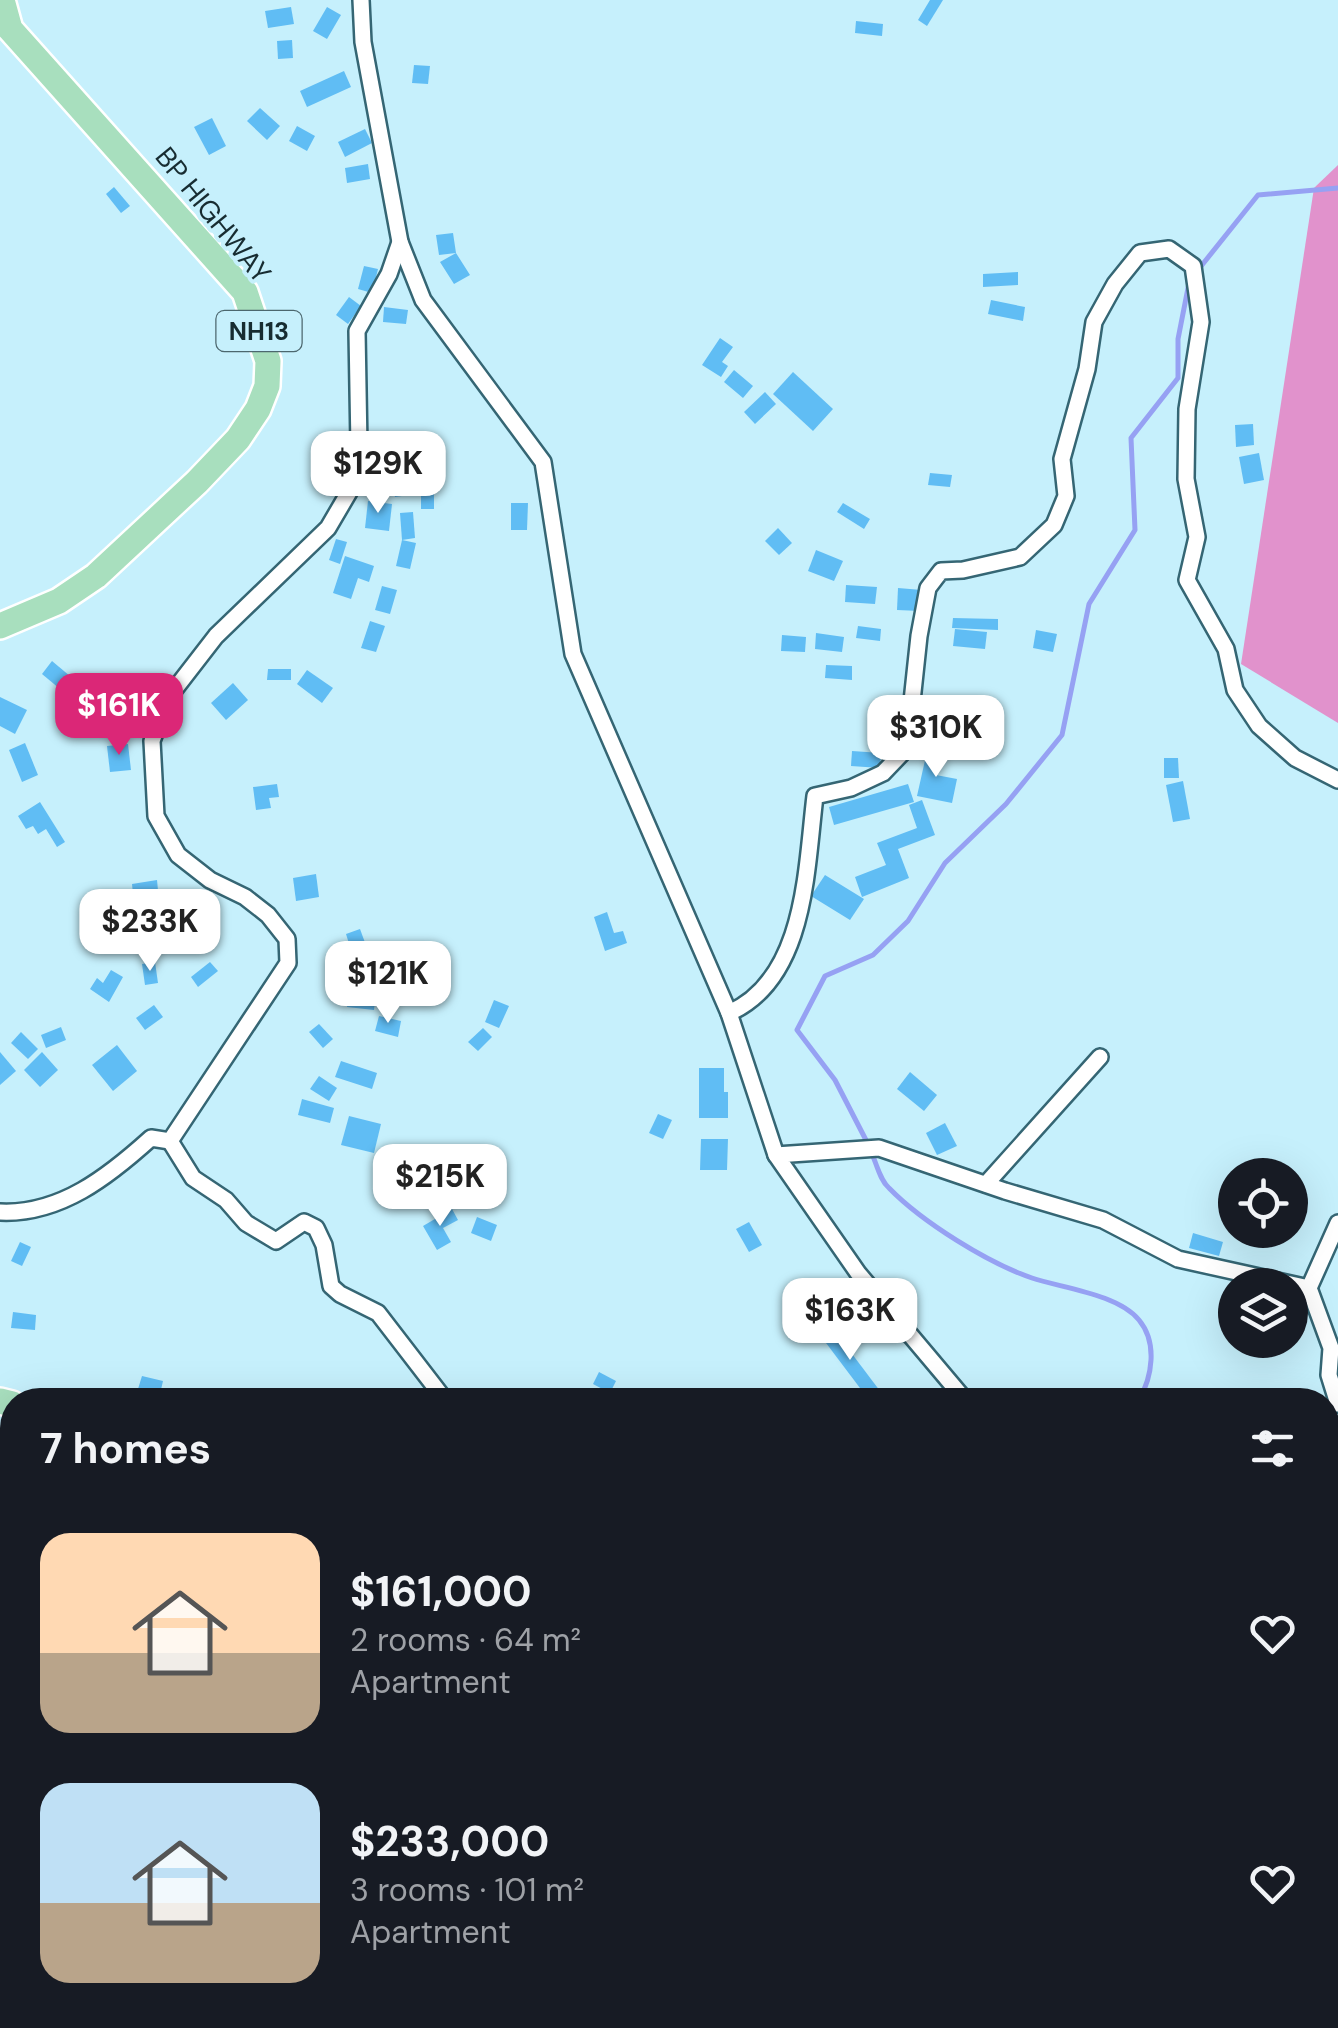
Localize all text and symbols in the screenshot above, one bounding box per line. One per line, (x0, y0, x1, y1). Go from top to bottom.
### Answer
street label: BP HIGHWAY (147, 139, 279, 291)
road number: NH13 (216, 311, 302, 351)
pin: $129K (308, 431, 448, 516)
text: $129K (333, 442, 423, 484)
pin: $161K (49, 673, 189, 758)
text: $161K (77, 684, 161, 726)
pin: $310K (866, 695, 1006, 780)
text: $310K (889, 706, 983, 748)
pin: $233K (80, 889, 220, 974)
text: $233K (101, 900, 199, 942)
pin: $121K (318, 941, 458, 1026)
text: $121K (347, 952, 429, 994)
pin: $215K (370, 1144, 510, 1229)
text: $215K (395, 1155, 485, 1197)
map controls (1218, 1158, 1308, 1358)
button: locate (1218, 1158, 1308, 1248)
button: layers (1218, 1268, 1308, 1358)
pin: $163K (780, 1278, 920, 1363)
text: $163K (804, 1289, 896, 1331)
text: 7 homes (40, 1421, 211, 1476)
icon: filters (1245, 1421, 1300, 1476)
text: $161,000 (350, 1564, 532, 1619)
icon: home (120, 1573, 240, 1693)
icon: heart (1245, 1606, 1300, 1661)
text: 2 rooms · 64 m² (350, 1619, 581, 1661)
text: Apartment (350, 1661, 511, 1703)
text: $233,000 (350, 1814, 549, 1869)
icon: home (120, 1823, 240, 1943)
icon: heart (1245, 1856, 1300, 1911)
text: 3 rooms · 101 m² (350, 1869, 584, 1911)
text: Apartment (350, 1911, 511, 1953)

